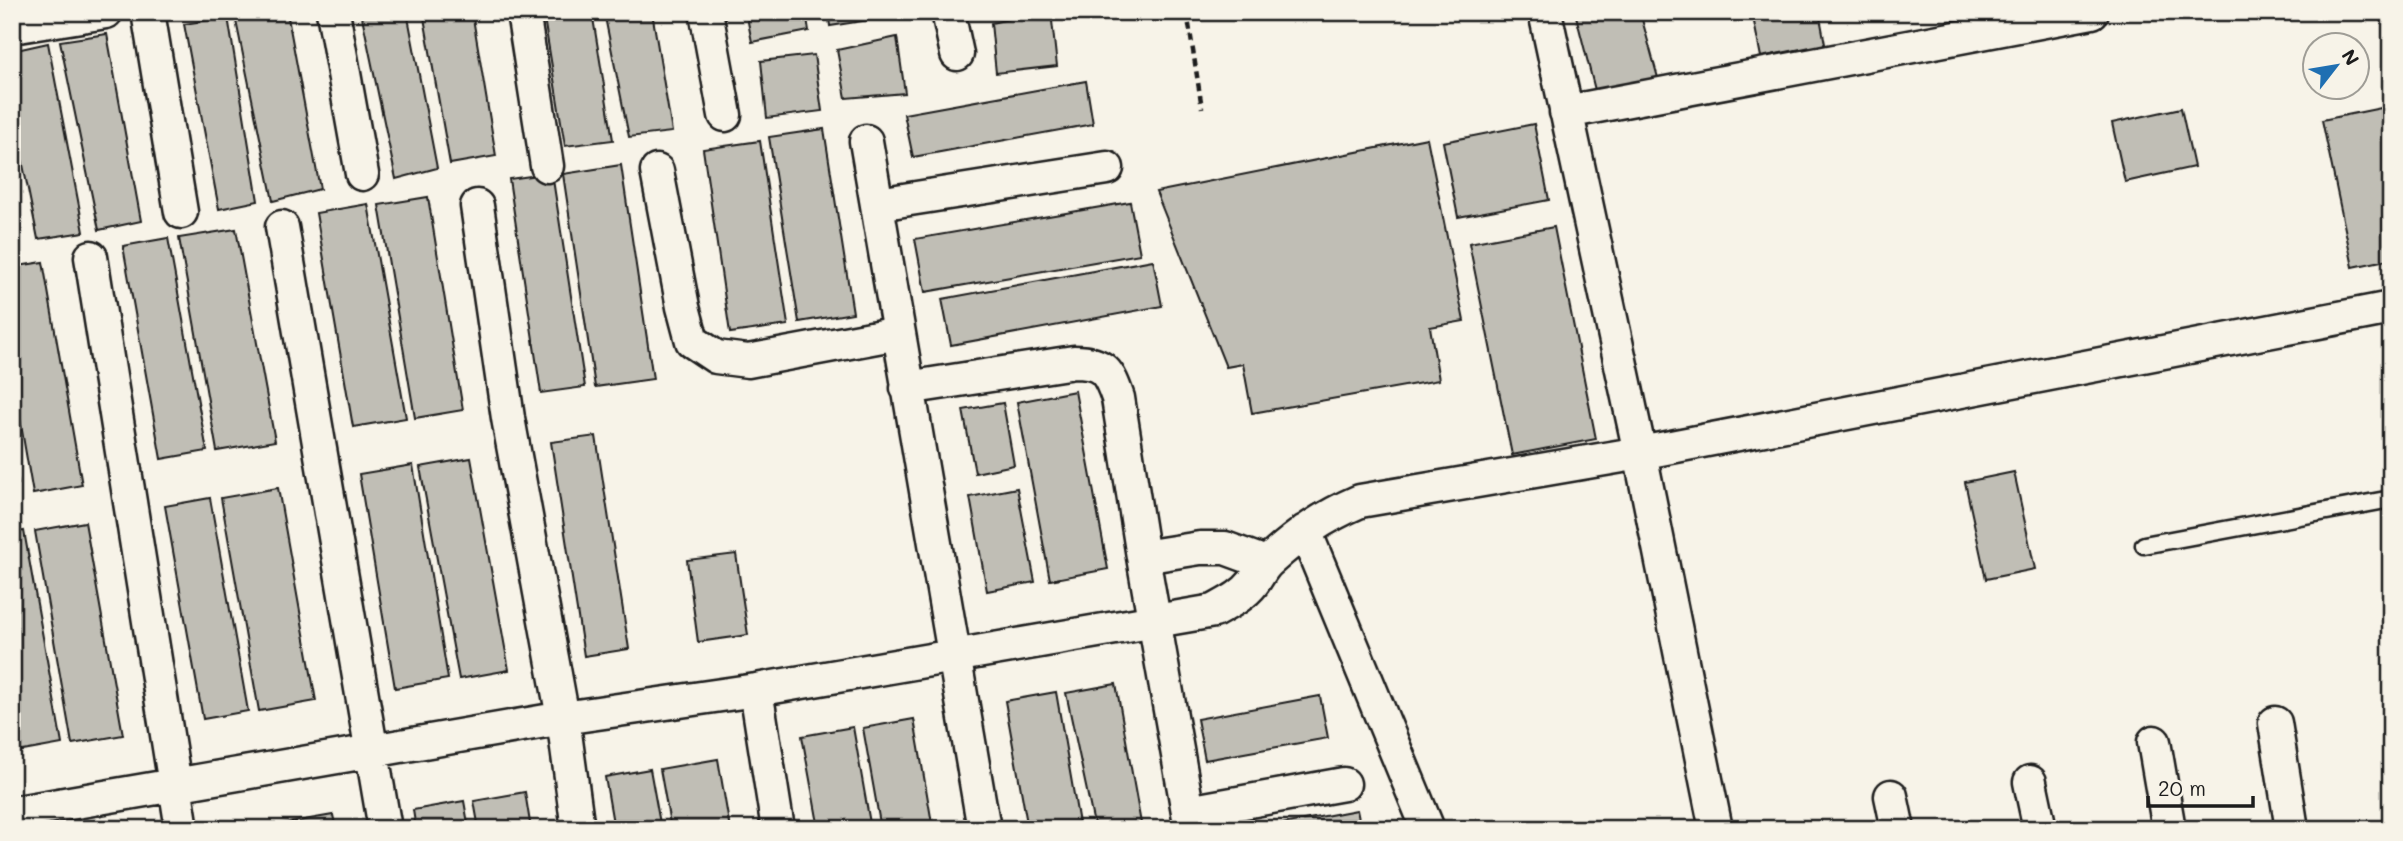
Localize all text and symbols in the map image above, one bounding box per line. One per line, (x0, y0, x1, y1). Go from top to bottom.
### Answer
north arrow (2302, 32, 2372, 102)
text: N (2337, 44, 2365, 70)
scale bar (2148, 764, 2252, 808)
text: 20 m (2158, 774, 2206, 801)

